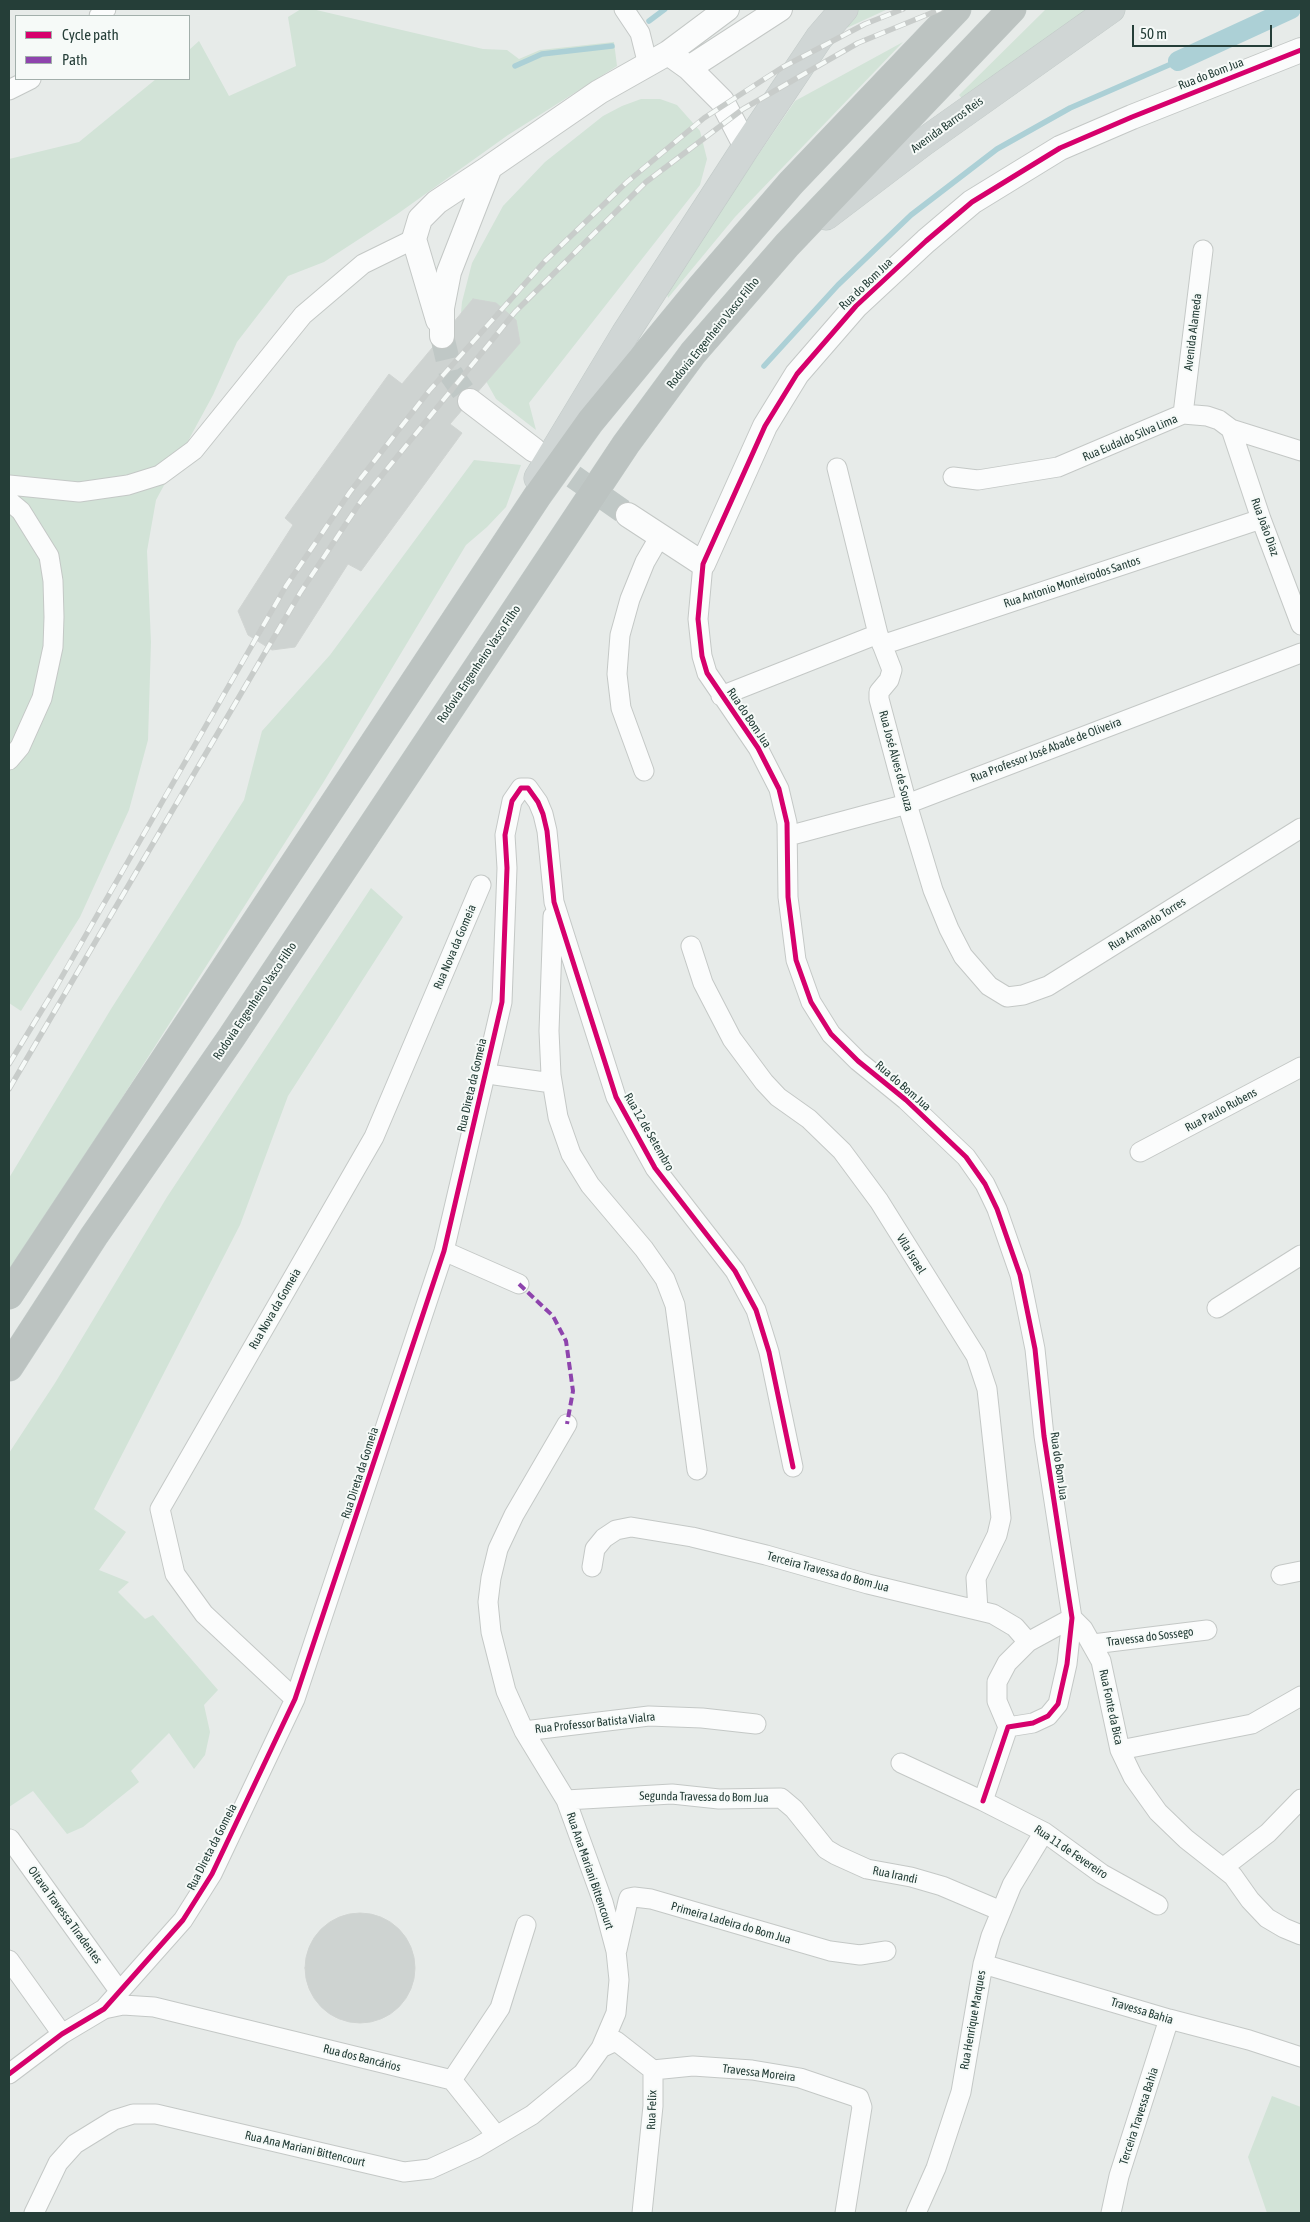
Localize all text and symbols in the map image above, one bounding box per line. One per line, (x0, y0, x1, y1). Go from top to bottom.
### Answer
legend (15, 15, 190, 80)
scale bar (1135, 15, 1275, 47)
text: 50 m (1140, 25, 1167, 42)
text: Cycle path (62, 26, 119, 43)
text: Path (62, 51, 88, 68)
street label: Rua do Bom Jua (1176, 55, 1246, 93)
street label: Avenida Barros Reis (908, 94, 986, 156)
street label: Rua do Bom Jua (836, 255, 896, 313)
street label: Rodovia Engenheiro Vasco Filho (664, 274, 762, 392)
street label: Avenida Alameda (1181, 293, 1205, 371)
street label: Rua Eudaldo Silva Lima (1080, 411, 1180, 465)
street label: Rua João Diaz (1248, 496, 1282, 558)
street label: Rua Antonio Monteirodos Santos (1002, 553, 1142, 611)
street label: Rodovia Engenheiro Vasco Filho (434, 602, 524, 726)
street label: Rua do Bom Jua (724, 685, 774, 751)
street label: Rua José Alves de Souza (876, 709, 916, 813)
street label: Rua Professor José Abade de Oliveira (968, 715, 1124, 785)
street label: Rua Armando Torres (1106, 894, 1188, 954)
street label: Rua Nova da Gomeia (431, 902, 479, 992)
street label: Rodovia Engenheiro Vasco Filho (210, 939, 300, 1063)
street label: Rua Direta da Gomeia (454, 1037, 490, 1133)
street label: Rua do Bom Jua (872, 1058, 934, 1114)
street label: Rua Paulo Rubens (1183, 1085, 1259, 1135)
street label: Rua 12 de Setembro (621, 1091, 677, 1173)
street label: Vila Israel (893, 1232, 929, 1276)
street label: Rua Nova da Gomeia (246, 1266, 304, 1352)
street label: Rua Direta da Gomeia (338, 1425, 382, 1521)
street label: Rua do Bom Jua (1047, 1431, 1071, 1501)
street label: Terceira Travessa do Bom Jua (765, 1549, 891, 1595)
street label: Travessa do Sossego (1106, 1625, 1194, 1649)
street label: Rua Fonte da Bica (1096, 1668, 1126, 1746)
street label: Rua Professor Batista Vialra (534, 1710, 656, 1736)
street label: Segunda Travessa do Bom Jua (639, 1789, 769, 1805)
street label: Rua Direta da Gomeia (184, 1801, 240, 1893)
street label: Rua Ana Mariani Bittencourt (563, 1811, 617, 1931)
street label: Rua 11 de Fevereiro (1031, 1822, 1111, 1882)
street label: Oitava Travessa Tiradentes (25, 1863, 105, 1967)
street label: Rua Irandi (871, 1863, 919, 1887)
street label: Primeira Ladeira do Bom Jua (669, 1899, 793, 1947)
street label: Rua Henrique Marques (957, 1969, 989, 2071)
street label: Travessa Bahia (1109, 1995, 1175, 2027)
street label: Rua dos Bancários (322, 2041, 402, 2075)
street label: Travessa Moreira (722, 2061, 796, 2085)
street label: Terceira Travessa Bahia (1116, 2065, 1162, 2167)
street label: Rua Felix (644, 2090, 660, 2130)
street label: Rua Ana Mariani Bittencourt (243, 2128, 367, 2170)

